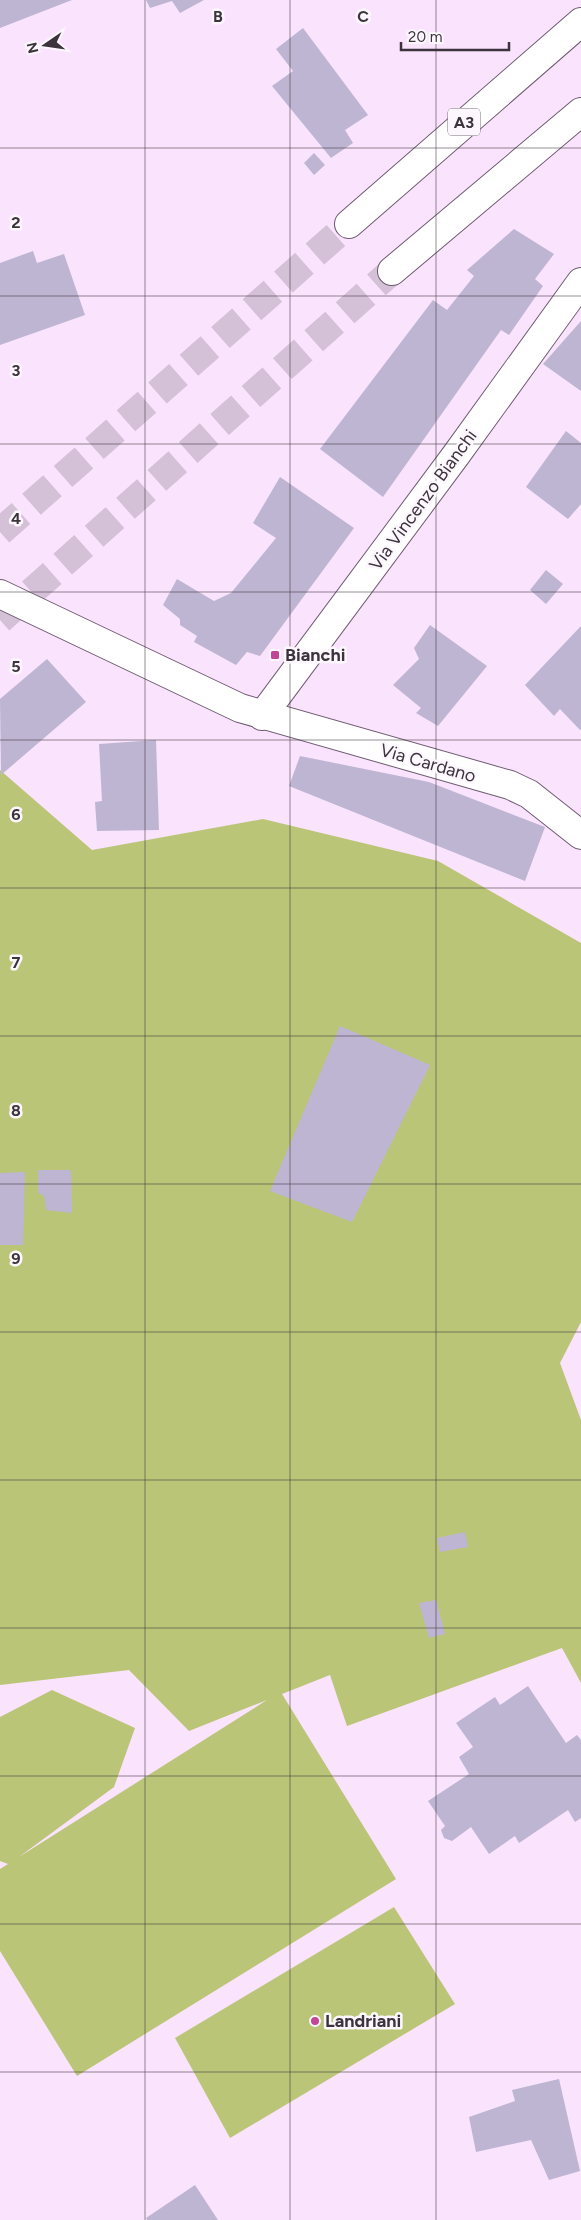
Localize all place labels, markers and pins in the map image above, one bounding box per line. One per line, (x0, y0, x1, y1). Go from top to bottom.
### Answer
place label: Bianchi (285, 644, 345, 666)
marker: Bianchi (269, 649, 281, 661)
place label: Landriani (325, 2010, 401, 2032)
marker: Landriani (309, 2015, 321, 2027)

